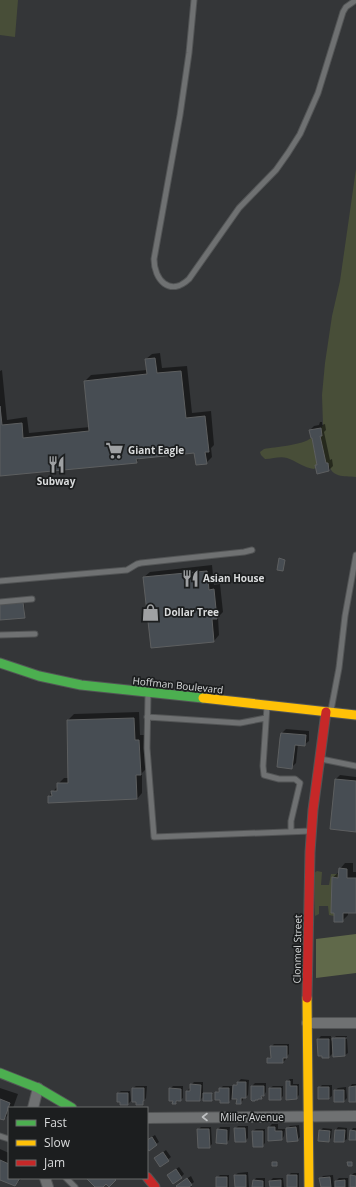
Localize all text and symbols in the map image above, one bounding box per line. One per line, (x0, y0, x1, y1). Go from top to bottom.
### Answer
supermarket icon: Giant Eagle (105, 440, 125, 460)
place label: Giant Eagle (128, 443, 184, 457)
restaurant icon: Subway (46, 454, 66, 474)
place label: Subway (37, 474, 76, 488)
restaurant icon: Asian House (180, 568, 200, 588)
place label: Asian House (203, 571, 265, 585)
shop icon: Dollar Tree (141, 602, 161, 622)
place label: Dollar Tree (164, 605, 219, 619)
street label: Hoffman Boulevard (132, 673, 224, 697)
street label: Clonmel Street (289, 914, 305, 984)
legend (8, 1107, 148, 1179)
street label: Miller Avenue (220, 1110, 284, 1124)
one-way arrow (202, 1113, 208, 1121)
text: Fast (44, 1114, 67, 1131)
text: Slow (44, 1134, 71, 1151)
text: Jam (43, 1154, 65, 1171)

